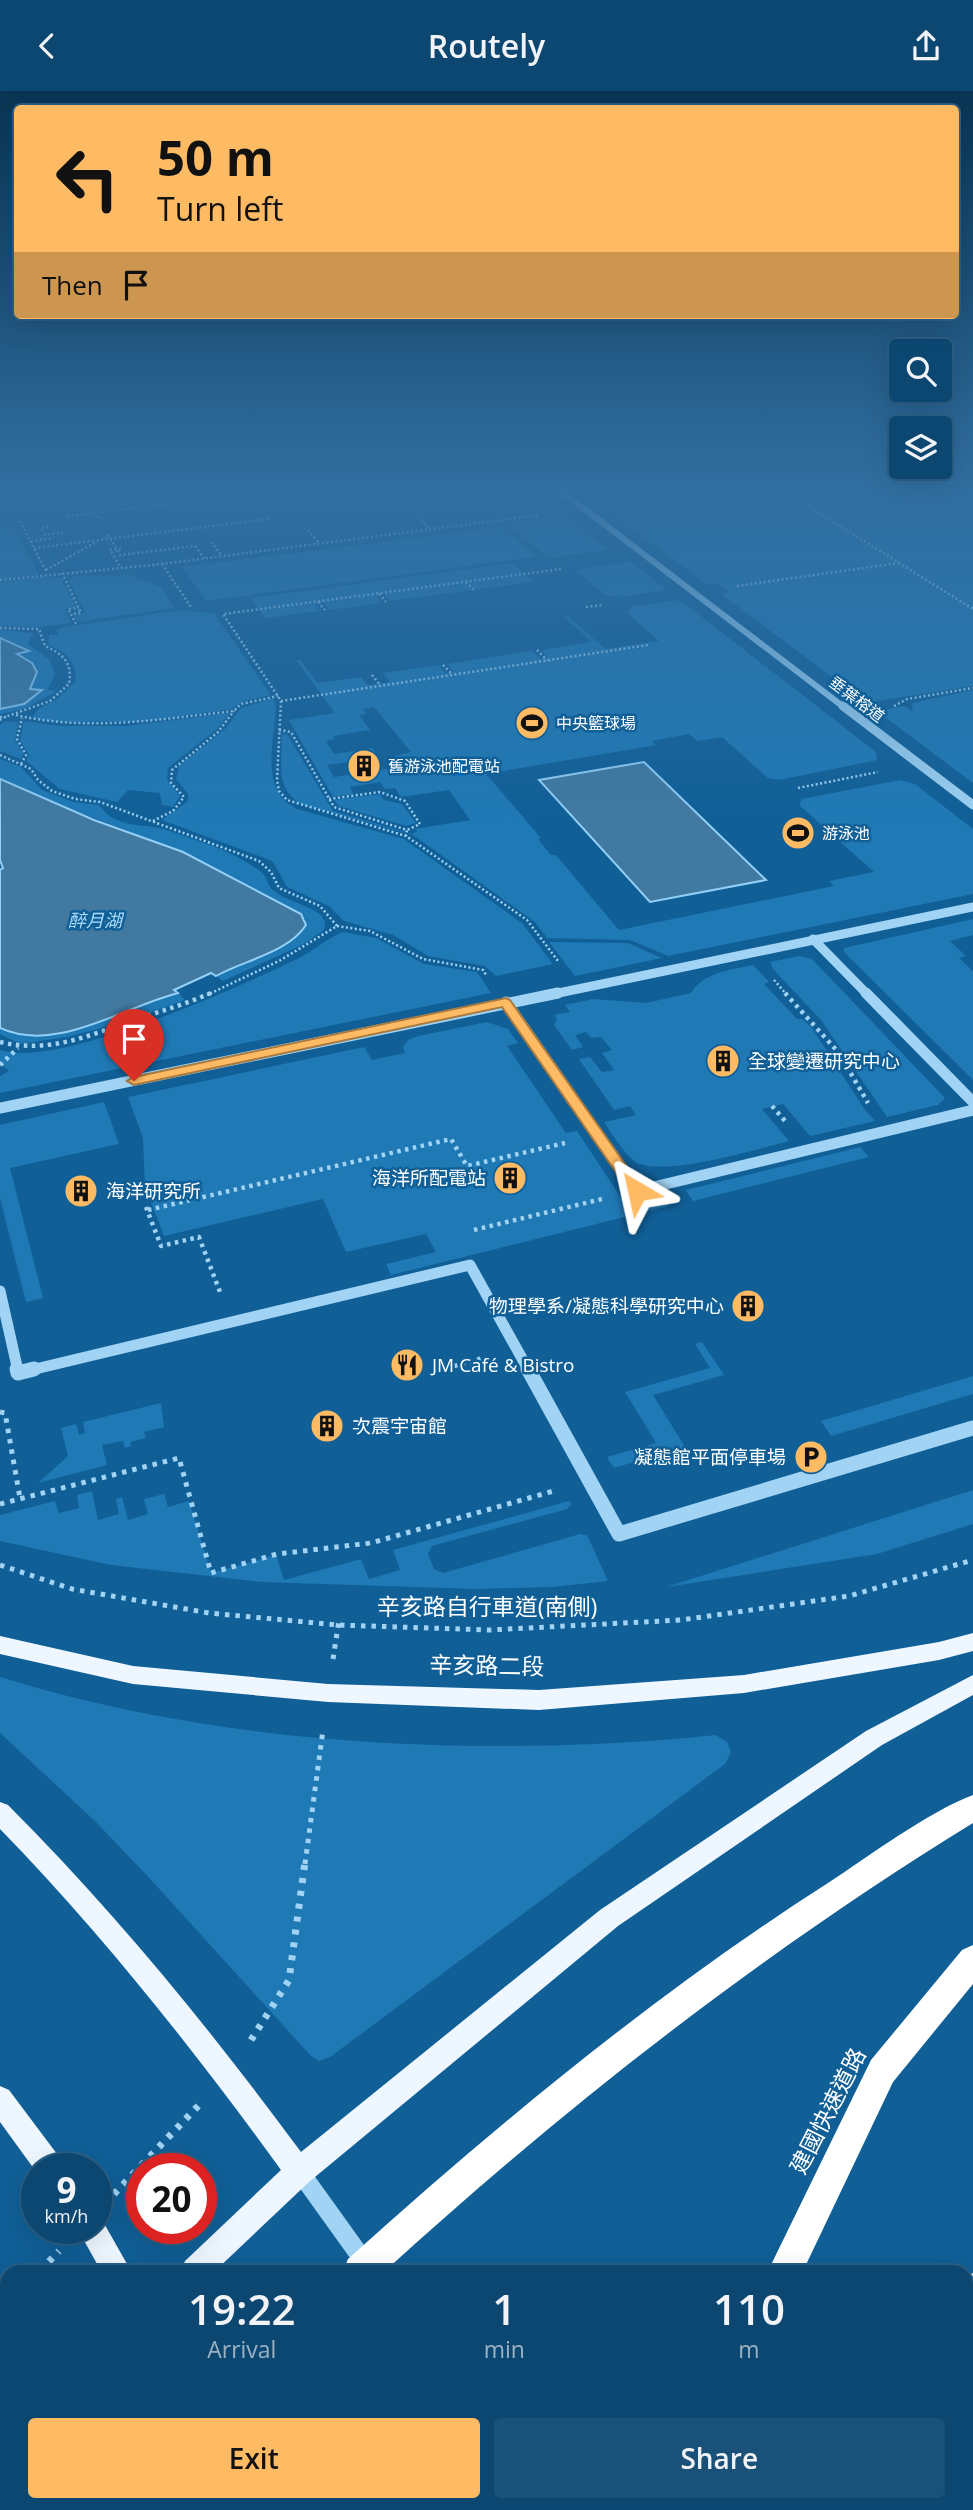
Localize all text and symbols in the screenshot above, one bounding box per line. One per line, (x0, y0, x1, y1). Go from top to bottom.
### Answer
text: Routely (428, 24, 545, 67)
icon: back (28, 27, 66, 65)
icon: share (907, 27, 945, 65)
text: 50 m (157, 124, 274, 190)
icon: left (42, 133, 133, 224)
text: Turn left (157, 187, 283, 230)
icon: arrive (117, 266, 155, 304)
text: Then (42, 267, 103, 303)
map controls (889, 339, 952, 479)
button: search (889, 339, 952, 402)
button: layers (889, 416, 952, 479)
street label: 垂葉榕道 (825, 671, 889, 727)
sports icon: 中央籃球場 (513, 704, 551, 742)
place label: 中央籃球場 (556, 712, 636, 734)
building icon: 舊游泳池配電站 (345, 747, 383, 785)
place label: 舊游泳池配電站 (388, 755, 500, 777)
sports icon: 游泳池 (779, 814, 817, 852)
place label: 游泳池 (822, 822, 870, 844)
water label: 醉月湖 (68, 908, 125, 932)
pin (104, 1009, 164, 1081)
icon: arrive (115, 1020, 153, 1058)
building icon: 全球變遷研究中心 (704, 1042, 742, 1080)
place label: 全球變遷研究中心 (748, 1048, 900, 1074)
position arrow (600, 1154, 674, 1228)
building icon: 海洋所配電站 (491, 1159, 529, 1197)
place label: 海洋所配電站 (372, 1165, 486, 1191)
building icon: 海洋研究所 (62, 1172, 100, 1210)
place label: 海洋研究所 (106, 1178, 201, 1204)
building icon: 物理學系/凝態科學研究中心 (729, 1287, 767, 1325)
place label: 物理學系/凝態科學研究中心 (489, 1293, 724, 1319)
restaurant icon: JM Café & Bistro (388, 1346, 426, 1384)
place label: JM Café & Bistro (430, 1352, 575, 1378)
building icon: 次震宇宙館 (308, 1407, 346, 1445)
place label: 次震宇宙館 (352, 1413, 447, 1439)
parking icon: 凝態館平面停車場 (792, 1438, 830, 1476)
place label: 凝態館平面停車場 (634, 1444, 786, 1470)
street label: 辛亥路自行車道(南側) (377, 1590, 597, 1622)
street label: 辛亥路二段 (429, 1648, 545, 1682)
street label: 建國快速道路 (782, 2042, 873, 2179)
speed limit sign: 20 (126, 2153, 217, 2244)
text: 9 (56, 2166, 77, 2213)
text: km/h (45, 2204, 88, 2228)
text: 19:22 (188, 2280, 296, 2337)
text: 1 (492, 2280, 516, 2337)
text: 110 (713, 2280, 785, 2337)
text: Arrival (207, 2333, 276, 2365)
text: min (484, 2333, 525, 2365)
text: m (738, 2333, 760, 2365)
button: Exit (28, 2418, 480, 2498)
button: Share (494, 2418, 945, 2498)

